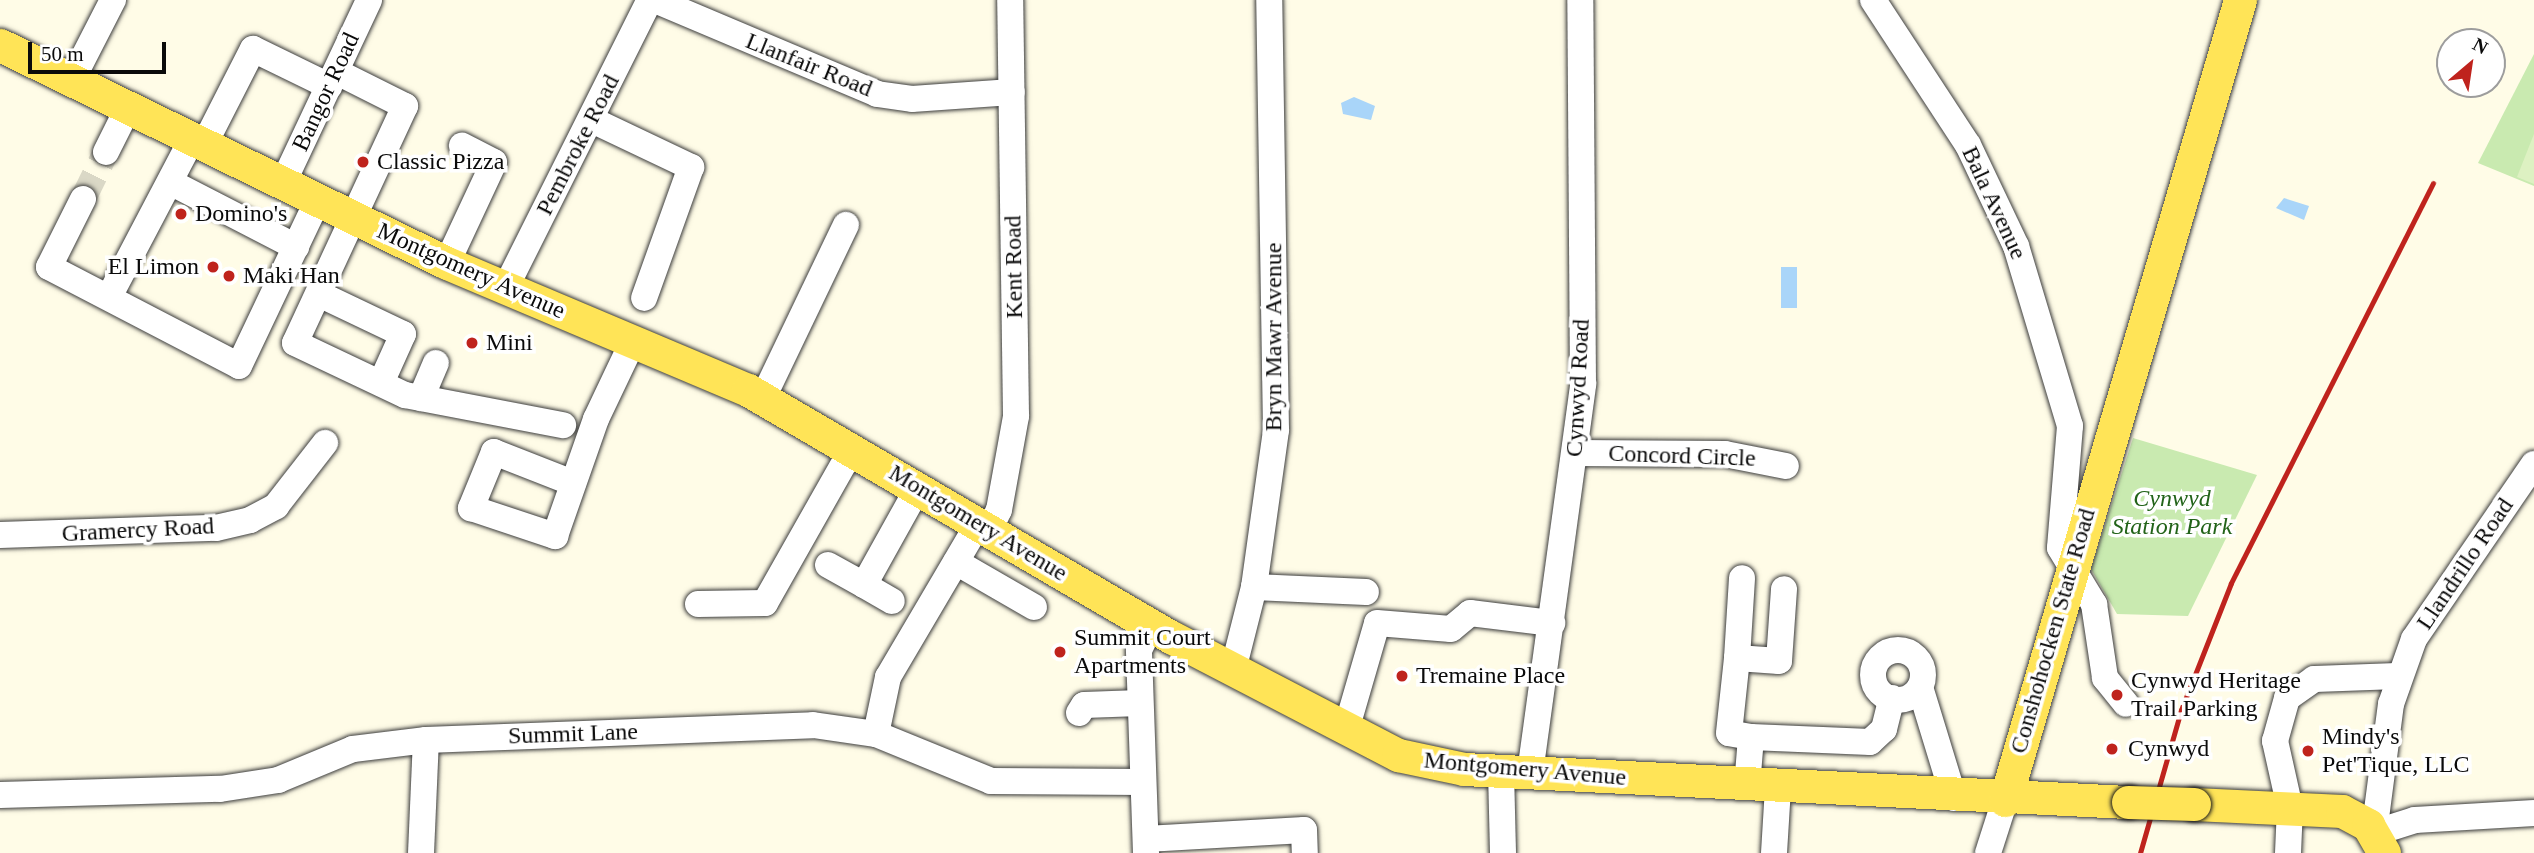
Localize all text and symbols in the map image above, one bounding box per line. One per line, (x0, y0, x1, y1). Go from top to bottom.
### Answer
street label: Llanfair Road (742, 27, 876, 103)
scale bar (32, 28, 170, 72)
street label: Bangor Road (286, 28, 366, 156)
north arrow (2436, 28, 2506, 98)
text: N (2469, 33, 2492, 58)
text: 50 m (41, 42, 84, 66)
street label: Pembroke Road (530, 70, 626, 220)
street label: Bala Avenue (1955, 141, 2033, 265)
place label: Classic Pizza (377, 148, 504, 176)
marker: Classic Pizza (355, 154, 371, 170)
place label: Domino's (195, 200, 287, 228)
marker: Domino's (173, 206, 189, 222)
street label: Kent Road (999, 215, 1029, 319)
street label: Montgomery Avenue (372, 216, 570, 326)
street label: Bryn Mawr Avenue (1260, 242, 1288, 432)
place label: El Limon (108, 253, 199, 281)
marker: El Limon (205, 259, 221, 275)
place label: Maki Han (243, 262, 340, 290)
marker: Maki Han (221, 268, 237, 284)
street label: Cynwyd Road (1560, 318, 1596, 458)
place label: Mini (486, 329, 533, 357)
marker: Mini (464, 335, 480, 351)
street label: Concord Circle (1608, 439, 1756, 473)
street label: Montgomery Avenue (883, 458, 1073, 588)
park label: Cynwyd Station Park (2112, 485, 2232, 541)
street label: Llandrillo Road (2410, 493, 2520, 635)
street label: Conshohocken State Road (2004, 505, 2102, 757)
street label: Gramercy Road (61, 512, 215, 548)
place label: Summit Court Apartments (1074, 624, 1211, 680)
marker: Summit Court Apartments (1052, 644, 1068, 660)
place label: Tremaine Place (1416, 662, 1565, 690)
place label: Cynwyd Heritage Trail Parking (2131, 667, 2301, 723)
marker: Tremaine Place (1394, 668, 1410, 684)
marker: Cynwyd Heritage Trail Parking (2109, 687, 2125, 703)
street label: Summit Lane (508, 717, 638, 751)
place label: Mindy's Pet'Tique, LLC (2322, 723, 2469, 779)
place label: Cynwyd (2128, 735, 2209, 763)
marker: Cynwyd (2102, 739, 2122, 759)
marker: Mindy's Pet'Tique, LLC (2300, 743, 2316, 759)
street label: Montgomery Avenue (1422, 746, 1628, 792)

